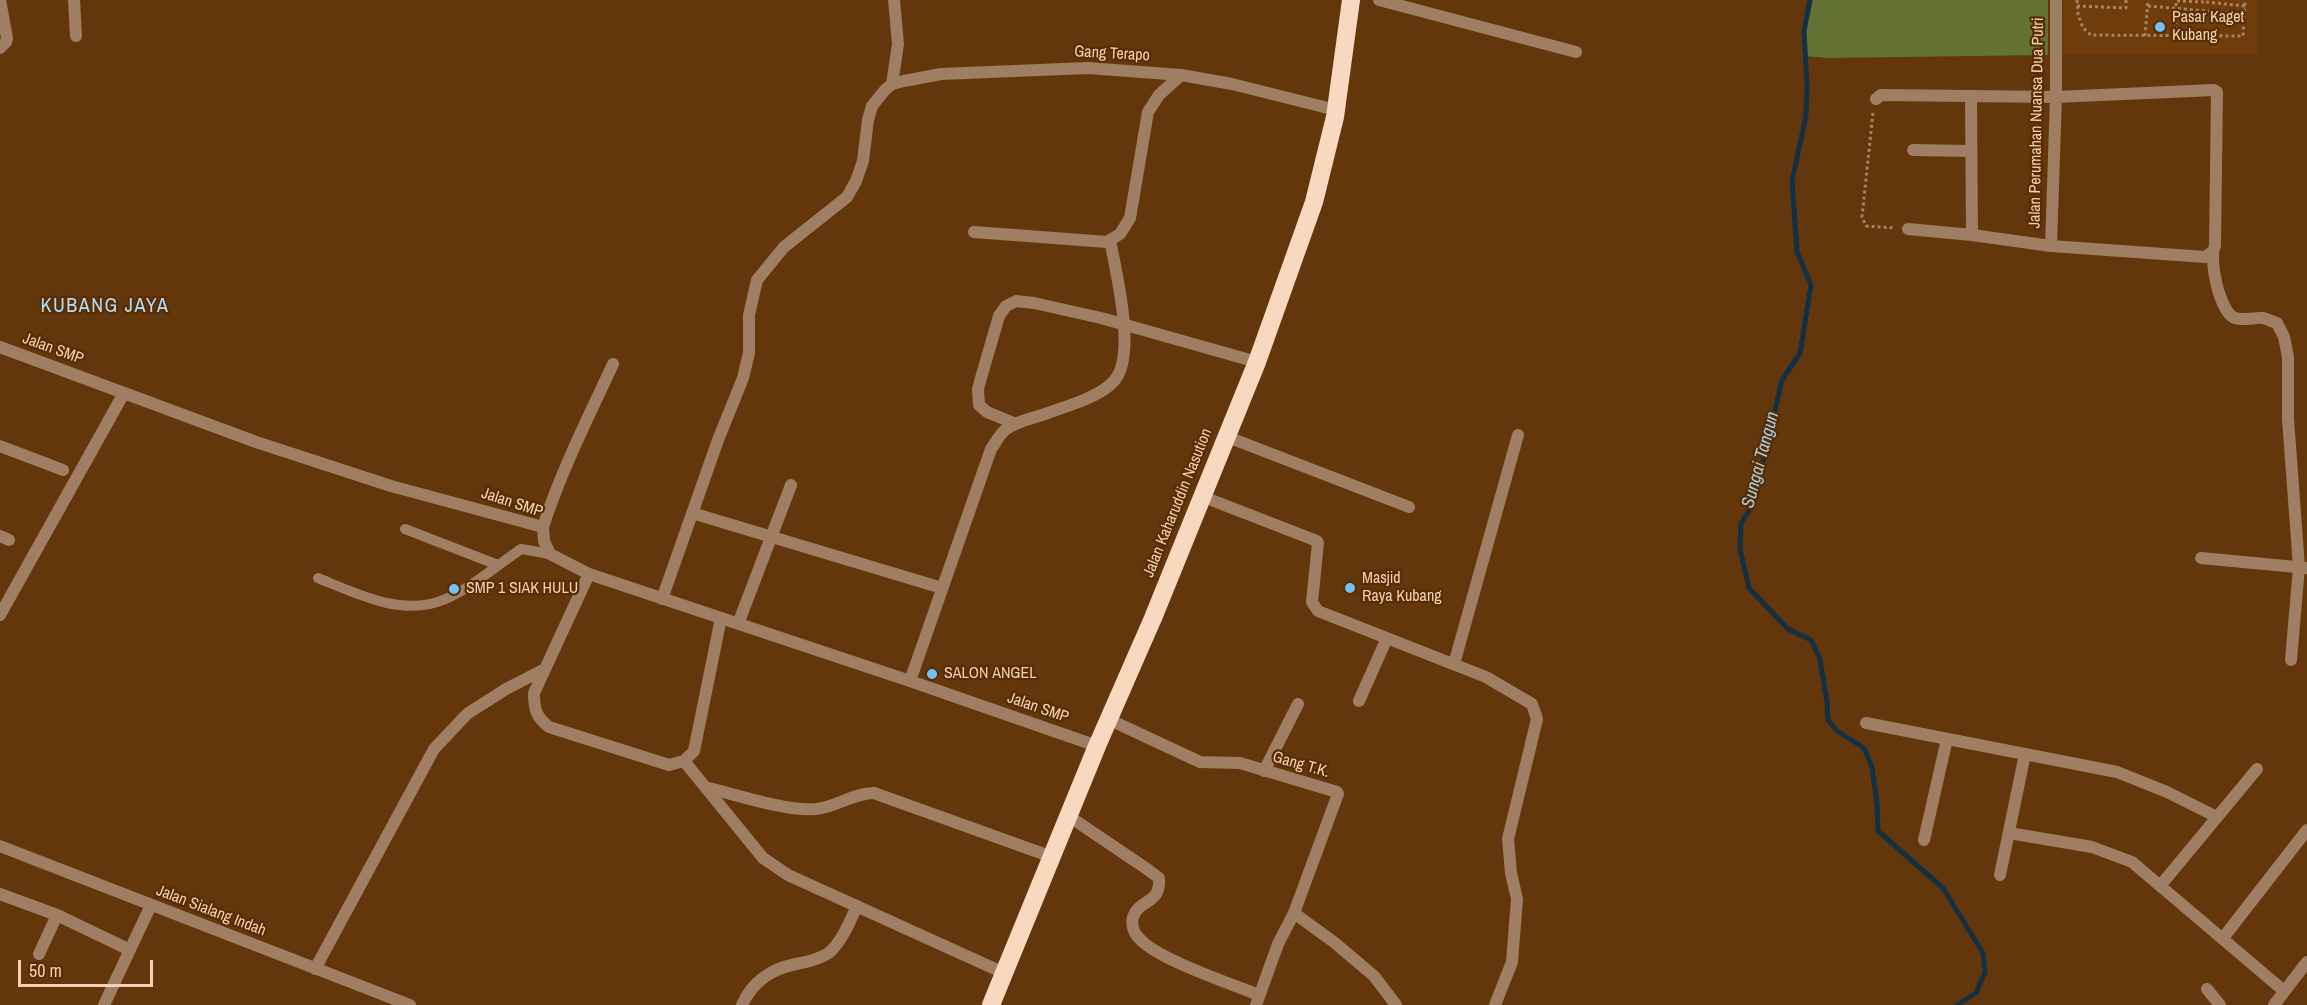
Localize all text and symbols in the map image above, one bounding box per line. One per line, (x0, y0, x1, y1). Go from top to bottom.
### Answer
place label: Pasar Kaget Kubang (2172, 8, 2244, 46)
street label: Jalan Perumahan Nuansa Dua Putri (2026, 17, 2048, 229)
marker: Pasar Kaget Kubang (2153, 20, 2167, 34)
street label: Gang Terapo (1074, 42, 1150, 66)
district label: KUBANG JAYA (41, 295, 169, 319)
street label: Jalan SMP (20, 329, 86, 369)
water label: Sungai Tangun (1738, 409, 1784, 511)
street label: Jalan Kaharuddin Nasution (1139, 426, 1217, 580)
street label: Jalan SMP (479, 484, 545, 522)
place label: Masjid Raya Kubang (1362, 569, 1442, 607)
place label: SMP 1 SIAK HULU (466, 579, 578, 599)
marker: Masjid Raya Kubang (1343, 581, 1357, 595)
marker: SMP 1 SIAK HULU (447, 582, 461, 596)
place label: SALON ANGEL (944, 664, 1037, 684)
marker: SALON ANGEL (925, 667, 939, 681)
street label: Jalan SMP (1005, 689, 1071, 727)
street label: Gang T.K. (1270, 748, 1332, 782)
street label: Jalan Sialang Indah (153, 881, 269, 941)
scale bar (21, 948, 156, 986)
text: 50 m (29, 958, 62, 983)

